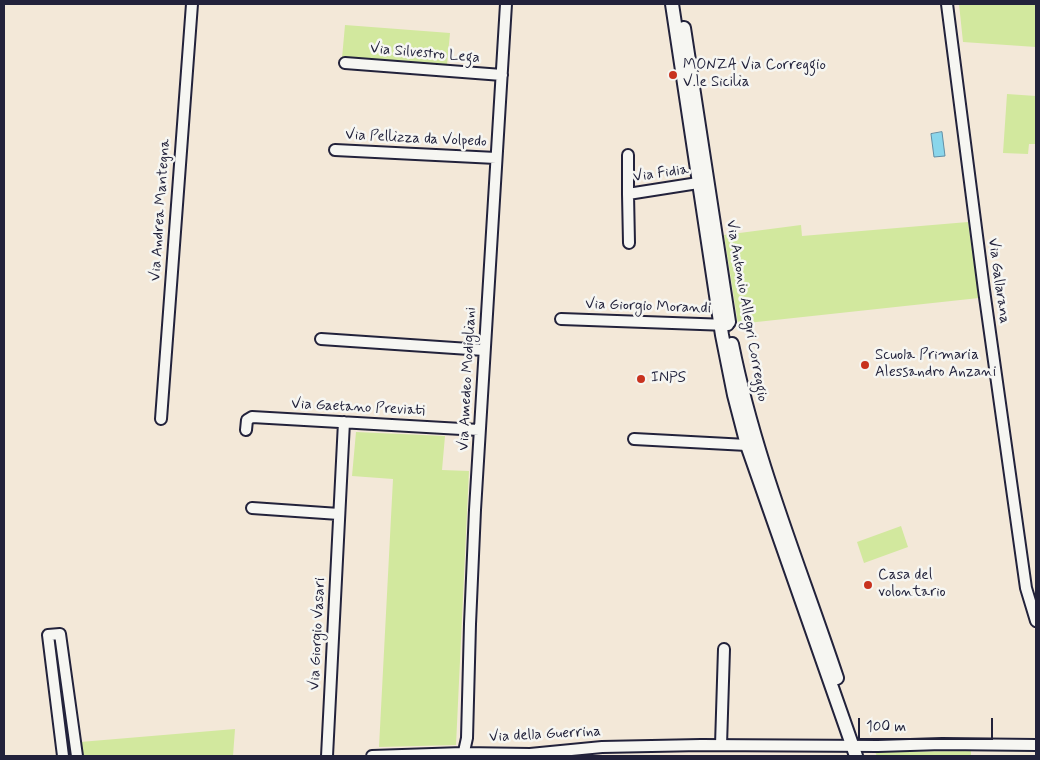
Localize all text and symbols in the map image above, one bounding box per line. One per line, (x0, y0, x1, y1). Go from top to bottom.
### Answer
street label: Via Silvestro Lega (369, 40, 481, 68)
place label: MONZA Via Correggio V.le Sicilia (683, 57, 826, 92)
marker: MONZA Via Correggio V.le Sicilia (667, 69, 679, 81)
street label: Via Pellizza da Volpedo (345, 126, 487, 152)
street label: Via Andrea Mantegna (147, 138, 175, 282)
street label: Via Fidia (632, 161, 690, 187)
street label: Via Antonio Allegri Correggio (721, 219, 771, 403)
street label: Via Gallarana (983, 237, 1013, 325)
street label: Via Giorgio Morandi (585, 296, 711, 318)
street label: Via Amedeo Modigliani (455, 307, 481, 451)
place label: Scuola Primaria Alessandro Anzani (875, 347, 996, 382)
marker: Scuola Primaria Alessandro Anzani (859, 359, 871, 371)
place label: INPS (651, 370, 686, 388)
marker: INPS (635, 373, 647, 385)
street label: Via Gaetano Previati (291, 396, 425, 420)
place label: Casa del volontario (878, 567, 946, 602)
street label: Via Giorgio Vasari (306, 577, 330, 691)
marker: Casa del volontario (862, 579, 874, 591)
scale bar (860, 708, 995, 740)
text: 100 m (866, 717, 906, 737)
street label: Via della Guerrina (489, 723, 601, 747)

